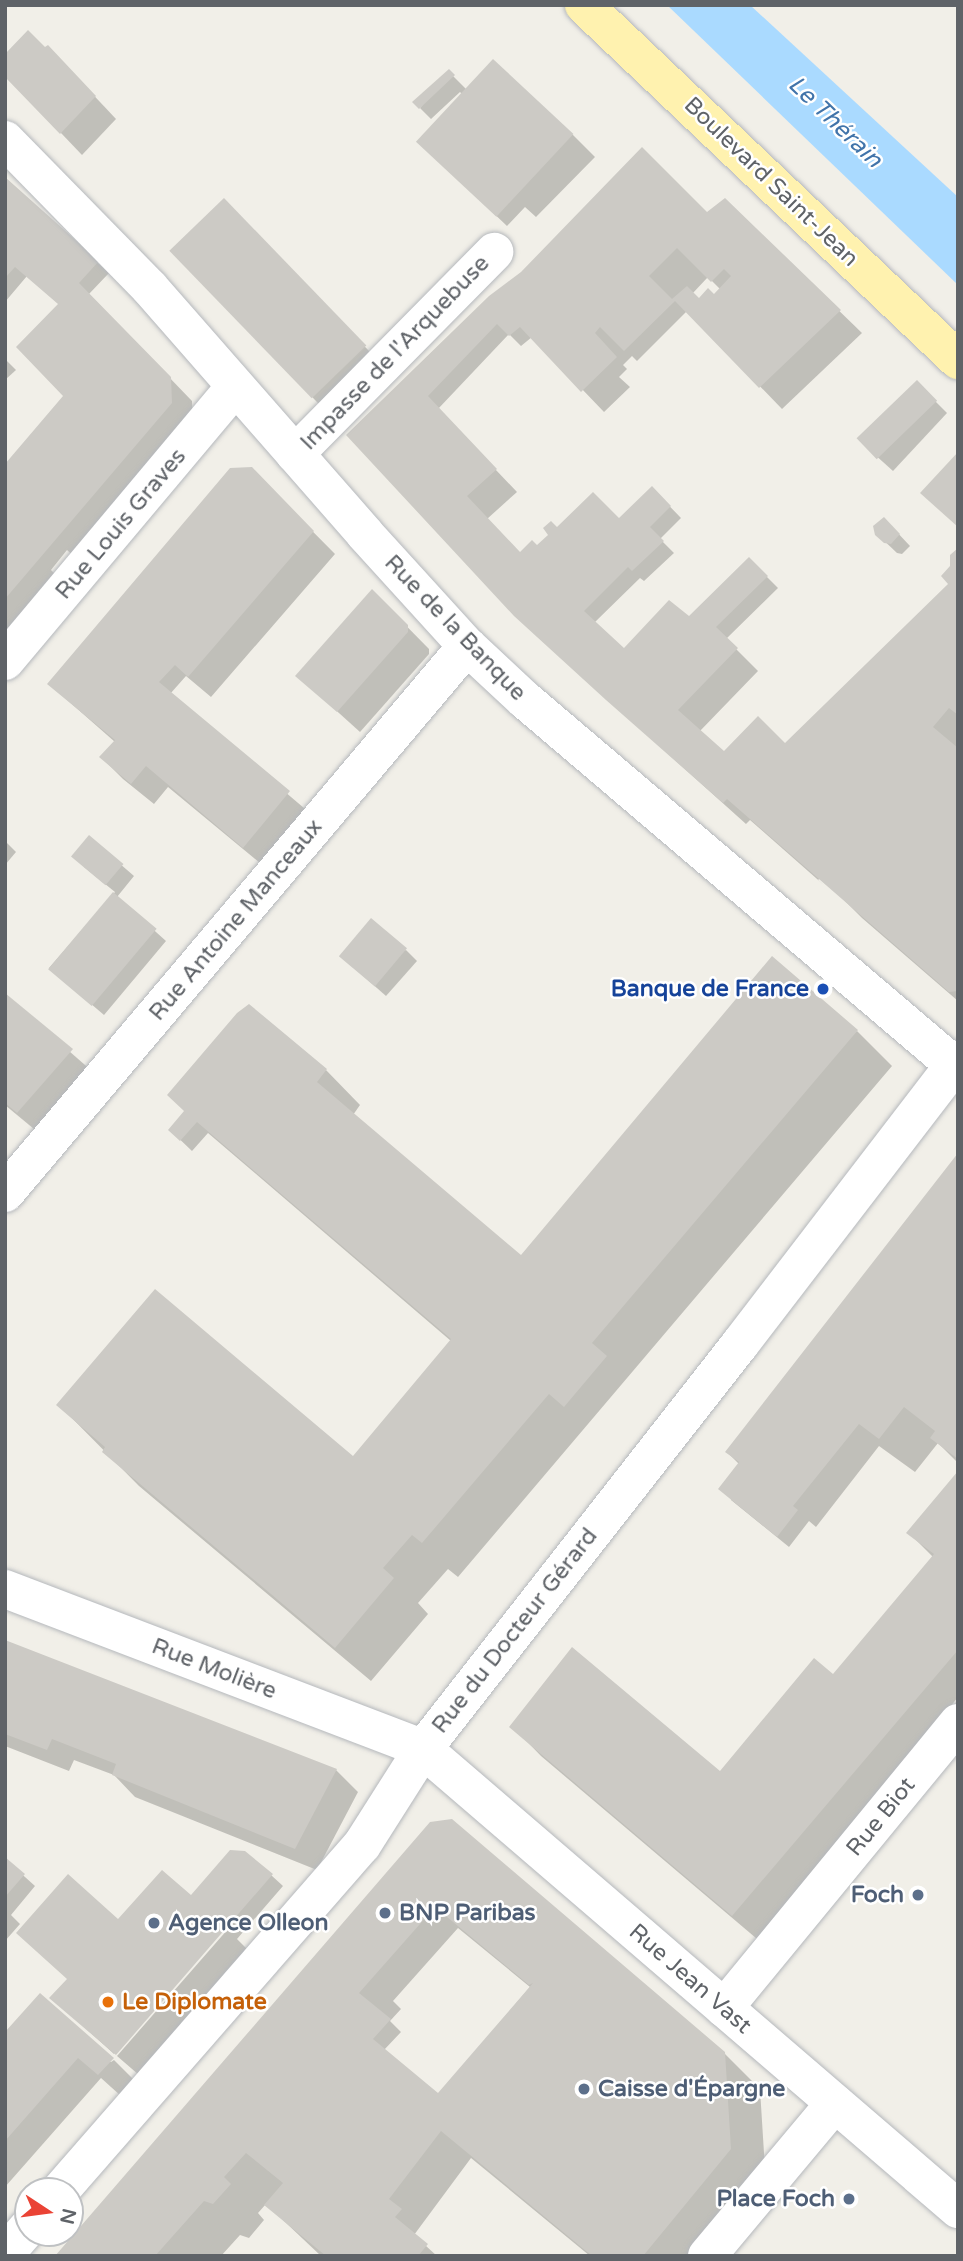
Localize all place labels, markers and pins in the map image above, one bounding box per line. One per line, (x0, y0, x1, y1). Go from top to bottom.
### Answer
place label: Banque de France (611, 975, 809, 1003)
marker: Banque de France (815, 981, 831, 997)
place label: Foch (851, 1881, 904, 1909)
marker: Foch (910, 1887, 926, 1903)
place label: BNP Paribas (399, 1899, 536, 1927)
marker: BNP Paribas (377, 1905, 393, 1921)
place label: Agence Olleon (168, 1909, 329, 1937)
marker: Agence Olleon (146, 1915, 162, 1931)
place label: Le Diplomate (122, 1988, 267, 2016)
marker: Le Diplomate (100, 1994, 116, 2010)
place label: Caisse d'Épargne (598, 2075, 785, 2103)
marker: Caisse d'Épargne (576, 2081, 592, 2097)
place label: Place Foch (717, 2185, 835, 2213)
marker: Place Foch (841, 2191, 857, 2207)

